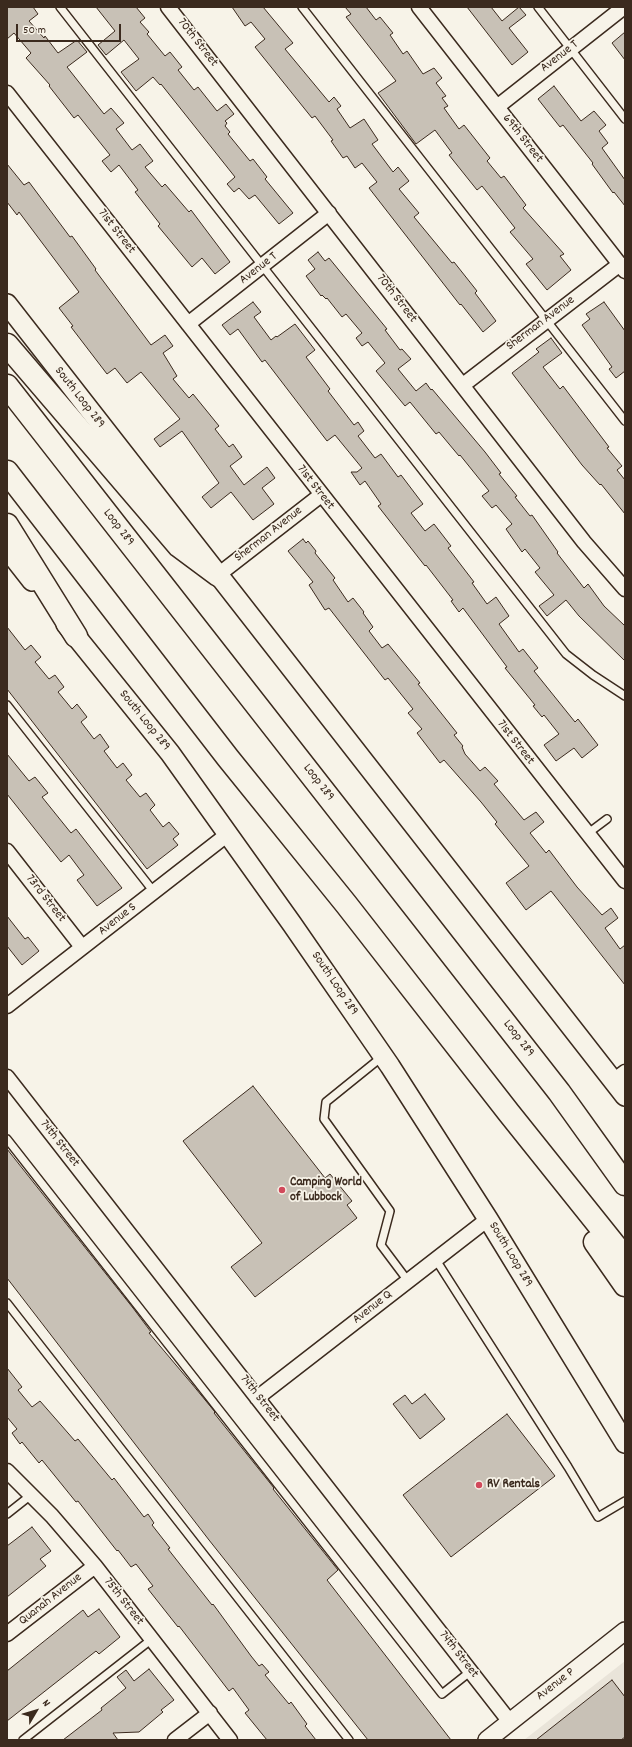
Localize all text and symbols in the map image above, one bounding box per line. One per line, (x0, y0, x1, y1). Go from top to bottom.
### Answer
scale bar (18, 16, 123, 42)
street label: 70th Street (173, 16, 221, 70)
text: 50 m (23, 22, 46, 39)
street label: Avenue T (538, 37, 582, 77)
street label: 69th Street (498, 111, 546, 167)
street label: 71st Street (94, 206, 138, 258)
street label: Avenue T (237, 249, 281, 289)
street label: 70th Street (372, 272, 420, 326)
street label: Sherman Avenue (504, 293, 578, 355)
street label: South Loop 289 (50, 364, 108, 432)
street label: 71st Street (293, 462, 337, 514)
street label: Sherman Avenue (232, 504, 306, 566)
street label: Loop 289 (99, 506, 137, 550)
street label: South Loop 289 (115, 688, 173, 754)
street label: 71st Street (493, 717, 537, 769)
street label: Loop 289 (299, 761, 337, 805)
street label: 73rd Street (22, 872, 68, 926)
street label: Avenue S (96, 900, 140, 940)
street label: South Loop 289 (307, 949, 361, 1019)
street label: Loop 289 (499, 1017, 537, 1061)
street label: 74th Street (36, 1117, 82, 1171)
place label: Camping World of Lubbock (290, 1175, 362, 1206)
marker: Camping World of Lubbock (277, 1185, 287, 1195)
street label: South Loop 289 (484, 1219, 536, 1291)
street label: Avenue Q (350, 1288, 396, 1328)
street label: 74th Street (236, 1372, 282, 1426)
place label: RV Rentals (487, 1477, 540, 1493)
marker: RV Rentals (474, 1480, 484, 1490)
street label: Quanah Avenue (16, 1570, 86, 1630)
street label: 75th Street (100, 1575, 146, 1629)
street label: 74th Street (435, 1628, 481, 1682)
street label: Avenue P (534, 1665, 578, 1705)
north arrow (16, 1691, 56, 1731)
text: N (37, 1697, 53, 1711)

